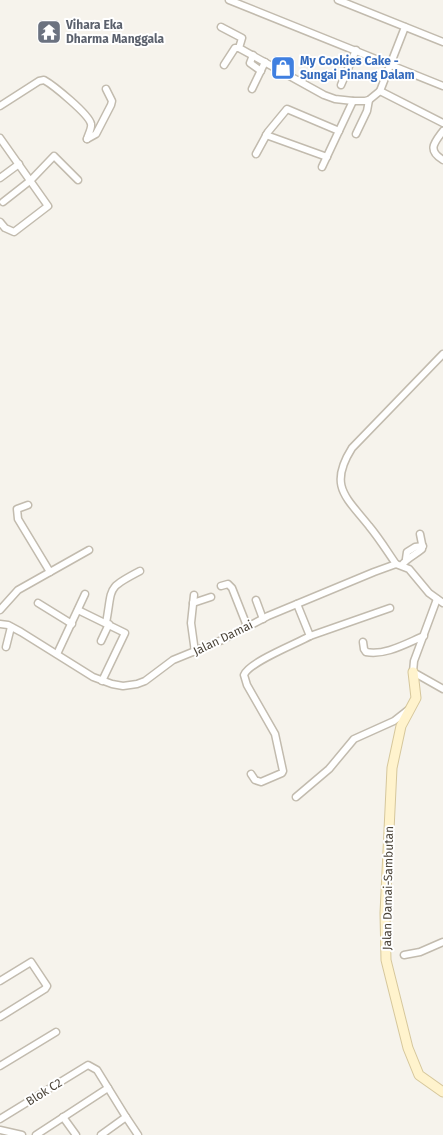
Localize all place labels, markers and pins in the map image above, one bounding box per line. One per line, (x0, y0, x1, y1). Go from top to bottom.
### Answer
place label: Vihara Eka Dharma Manggala (65, 18, 165, 46)
temple icon: Vihara Eka Dharma Manggala (36, 19, 62, 45)
place label: My Cookies Cake - Sungai Pinang Dalam (300, 54, 415, 82)
shop icon: My Cookies Cake - Sungai Pinang Dalam (270, 55, 296, 81)

